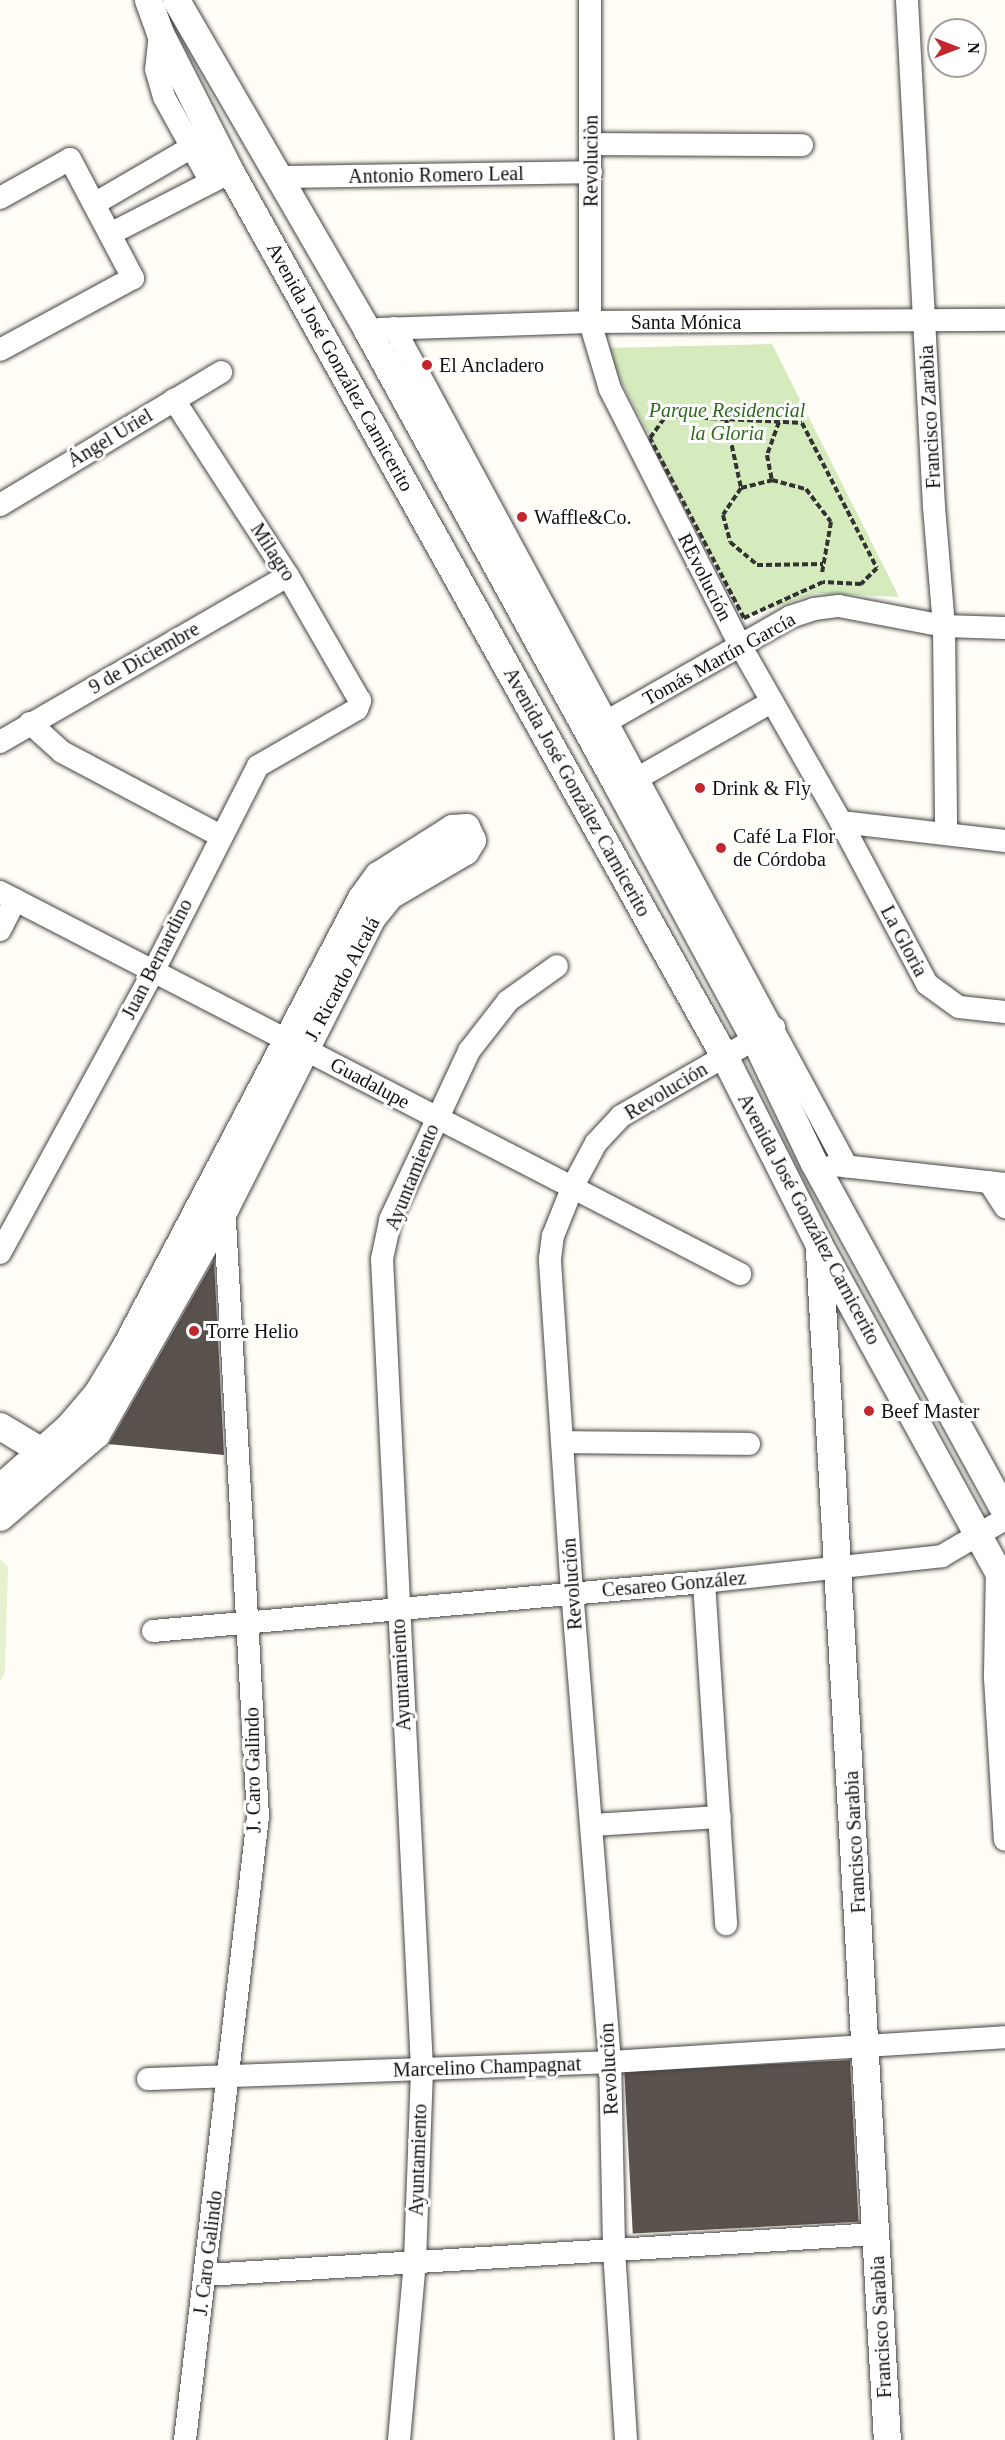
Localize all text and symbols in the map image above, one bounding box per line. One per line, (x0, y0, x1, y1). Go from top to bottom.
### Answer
north arrow (927, 18, 987, 78)
text: N (965, 42, 982, 54)
street label: Revoluciòn (579, 115, 603, 207)
street label: Antonio Romero Leal (348, 161, 524, 189)
street label: Avenida José González Carnicerito (261, 238, 419, 496)
street label: Santa Mónica (631, 310, 741, 334)
street label: Francisco Zarabia (914, 345, 946, 489)
place label: El Ancladero (439, 353, 545, 377)
marker: El Ancladero (420, 358, 434, 372)
park label: Parque Residencial la Gloria (649, 399, 805, 446)
street label: Ángel Uriel (63, 403, 157, 473)
place label: Waffle&Co. (534, 505, 631, 529)
marker: Waffle&Co. (515, 510, 529, 524)
street label: Milagro (245, 518, 301, 586)
street label: REvolución (673, 529, 737, 625)
street label: Tomás Martín García (639, 607, 799, 711)
street label: 9 de Diciembre (85, 617, 203, 699)
street label: Avenida José González Carnicerito (498, 663, 656, 921)
place label: Drink & Fly (712, 776, 811, 800)
marker: Drink & Fly (693, 781, 707, 795)
place label: Café La Flor de Córdoba (733, 825, 835, 872)
marker: Café La Flor de Córdoba (714, 841, 728, 855)
street label: Juan Bernardino (116, 895, 198, 1023)
street label: La Gloria (875, 901, 933, 981)
street label: J. Ricardo Alcalá (299, 912, 385, 1046)
street label: Guadalupe (326, 1052, 414, 1114)
street label: Revolución (620, 1057, 712, 1125)
street label: Avenida José González Carnicerito (732, 1089, 886, 1349)
street label: Ayuntamiento (380, 1120, 444, 1234)
place label: Torre Helio (206, 1319, 298, 1343)
marker: Torre Helio (187, 1324, 201, 1338)
place label: Beef Master (881, 1399, 979, 1423)
marker: Beef Master (862, 1404, 876, 1418)
street label: Revolución (557, 1537, 587, 1631)
street label: Cesareo González (601, 1566, 747, 1602)
street label: Ayuntamiento (386, 1618, 416, 1732)
street label: J. Caro Galindo (240, 1707, 266, 1833)
street label: Francisco Sarabia (839, 1770, 871, 1914)
street label: Revolución (595, 2022, 623, 2116)
street label: Marcelino Champagnat (393, 2052, 581, 2082)
street label: Ayuntamiento (404, 2103, 432, 2217)
street label: J. Caro Galindo (188, 2189, 228, 2317)
street label: Francisco Sarabia (865, 2255, 897, 2399)

